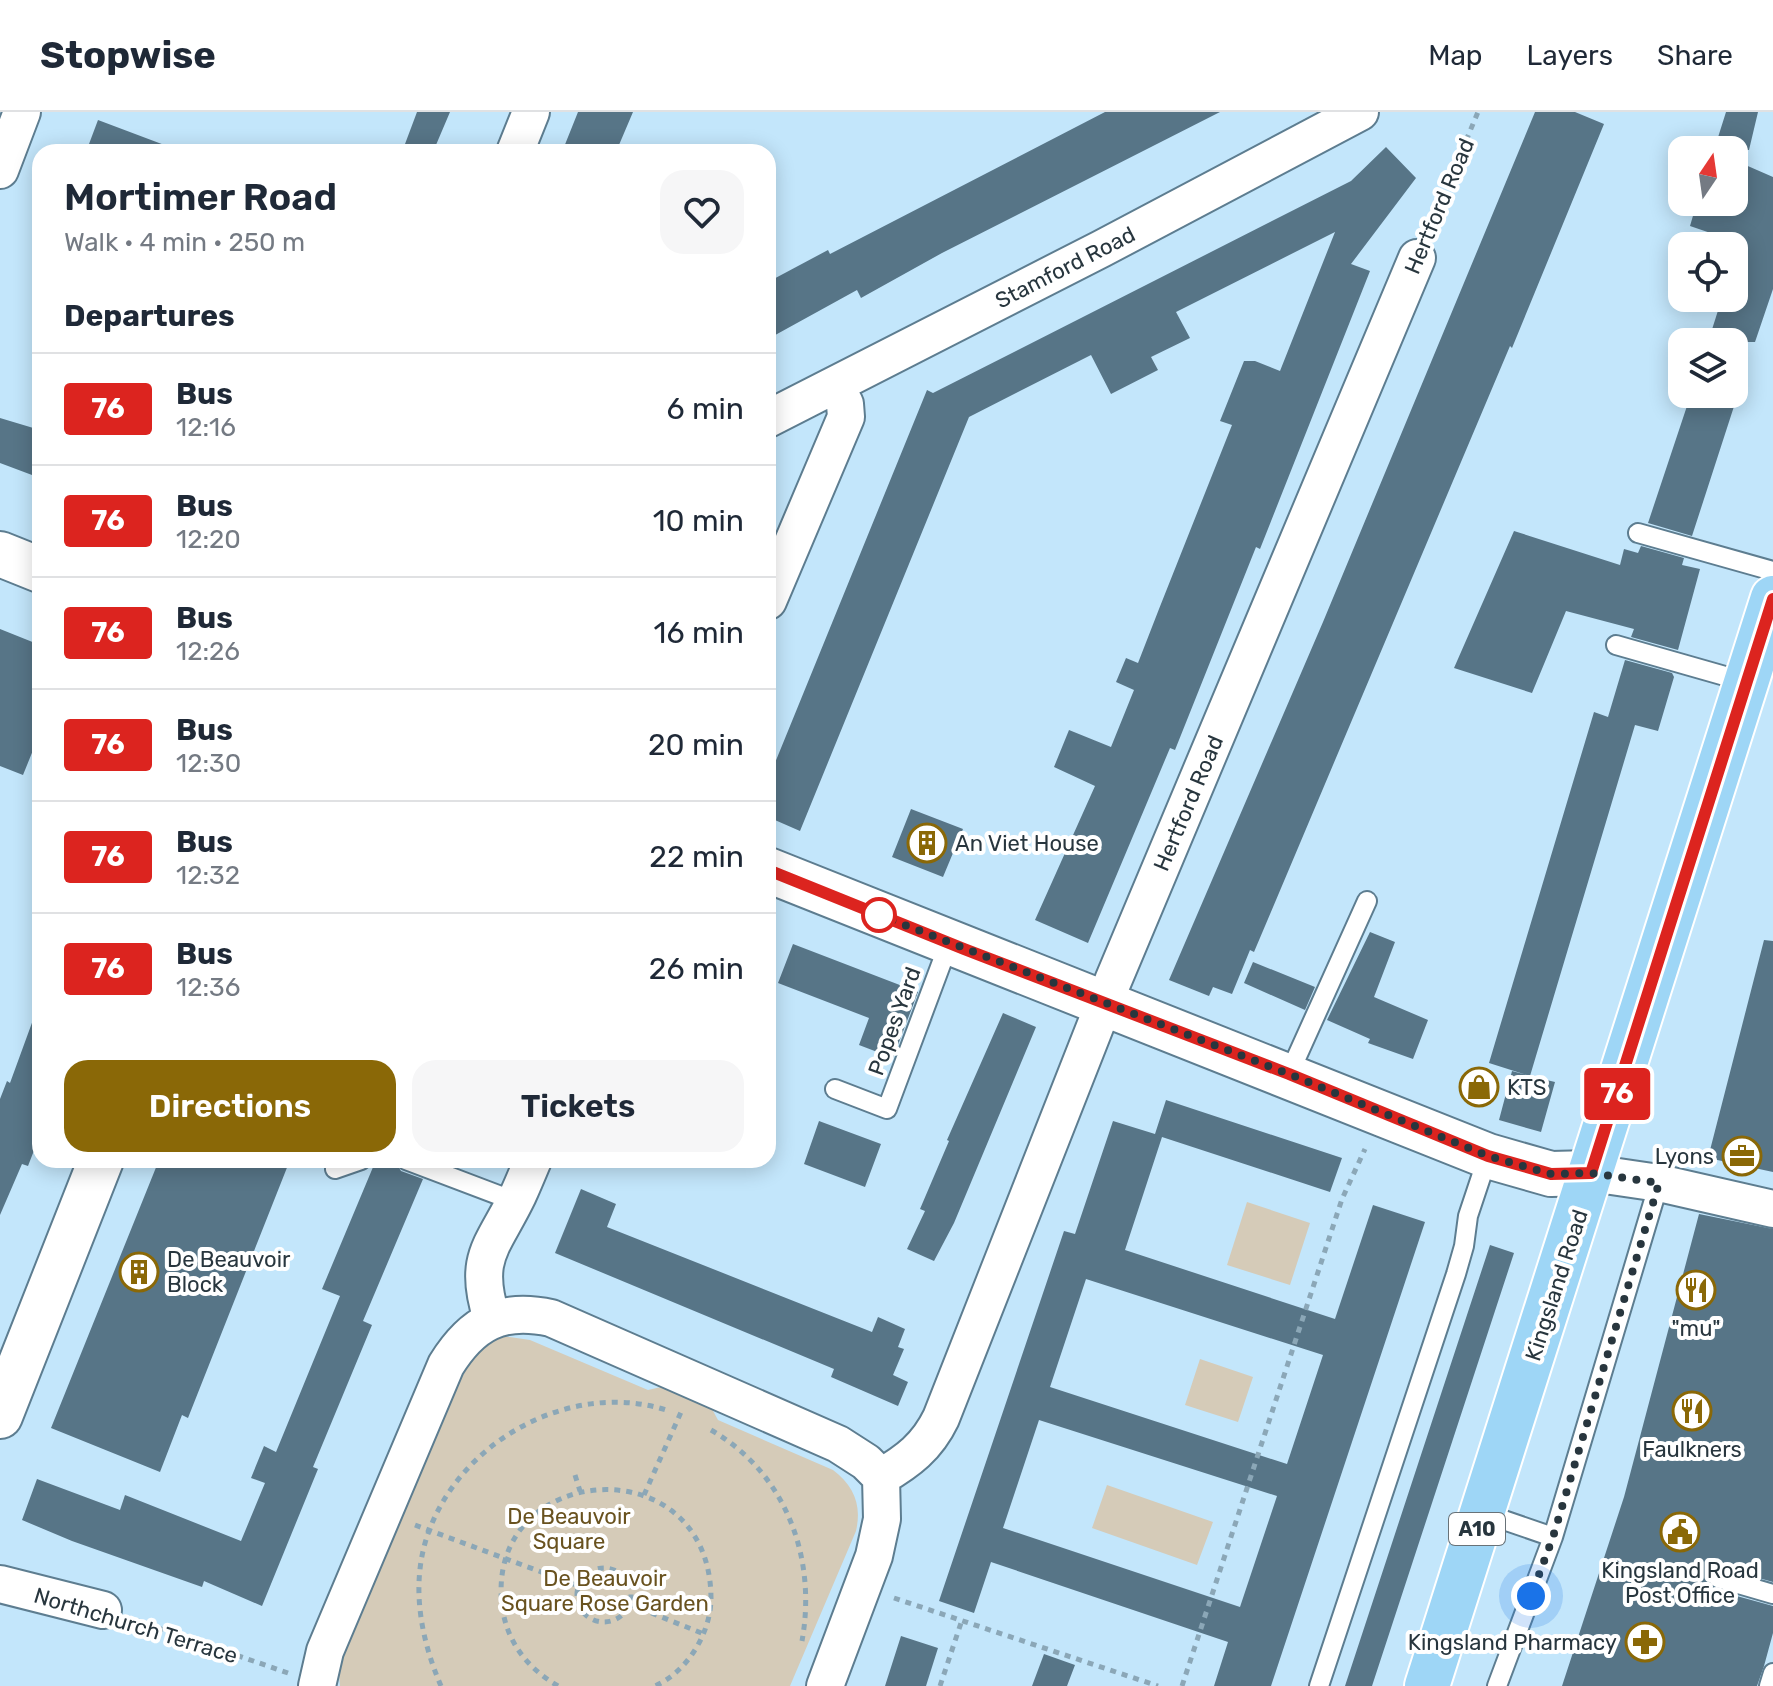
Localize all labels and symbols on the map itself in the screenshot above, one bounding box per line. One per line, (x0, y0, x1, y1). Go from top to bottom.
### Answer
street label: Hertford Road (1399, 134, 1480, 278)
north arrow (1668, 136, 1748, 216)
street label: Stamford Road (991, 221, 1140, 314)
street label: Hertford Road (1148, 731, 1229, 875)
building icon: An Viet House (906, 822, 948, 864)
place label: An Viet House (955, 830, 1099, 857)
unlabelled marker (862, 898, 896, 932)
street label: Popes Yard (862, 963, 927, 1079)
shop icon: KTS (1458, 1066, 1500, 1108)
line badge: 76 (1581, 1068, 1653, 1120)
place label: KTS (1507, 1074, 1547, 1101)
office icon: Lyons (1721, 1135, 1763, 1177)
place label: Lyons (1655, 1143, 1714, 1170)
street label: Kingsland Road (1519, 1206, 1594, 1364)
place label: De Beauvoir Block (167, 1246, 291, 1298)
building icon: De Beauvoir Block (118, 1251, 160, 1293)
restaurant icon: "mu" (1675, 1269, 1717, 1311)
place label: "mu" (1672, 1315, 1720, 1342)
restaurant icon: Faulkners (1671, 1390, 1713, 1432)
place label: Faulkners (1642, 1436, 1742, 1463)
park label: De Beauvoir Square (507, 1503, 631, 1555)
public building icon: Kingsland Road Post Office (1659, 1511, 1701, 1553)
road number: A10 (1449, 1513, 1505, 1545)
place label: Kingsland Road Post Office (1601, 1557, 1759, 1609)
park label: De Beauvoir Square Rose Garden (501, 1565, 709, 1617)
your location (1511, 1576, 1551, 1616)
street label: Northchurch Terrace (31, 1582, 241, 1669)
pharmacy icon: Kingsland Pharmacy (1624, 1621, 1666, 1663)
place label: Kingsland Pharmacy (1408, 1629, 1617, 1656)

